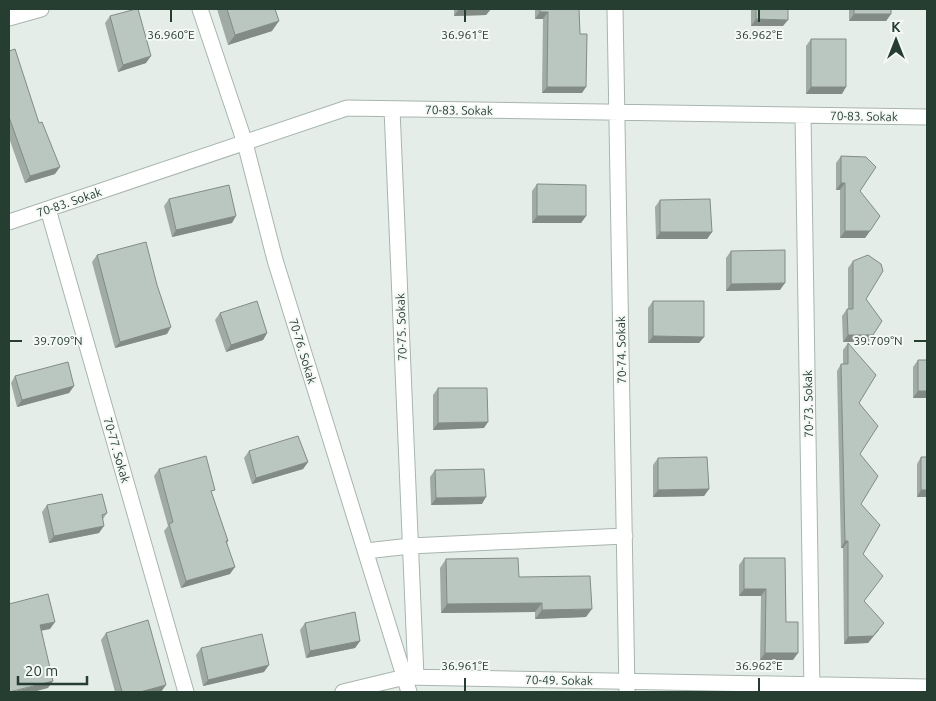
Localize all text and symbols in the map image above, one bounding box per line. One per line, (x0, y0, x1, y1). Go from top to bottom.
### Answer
north arrow (871, 15, 921, 65)
text: K (891, 19, 901, 35)
text: 36.960°E (147, 28, 195, 41)
text: 36.961°E (441, 28, 489, 41)
text: 36.962°E (735, 28, 783, 41)
street label: 70-83. Sokak (425, 103, 493, 117)
street label: 70-83. Sokak (830, 109, 898, 123)
street label: 70-83. Sokak (35, 185, 103, 219)
street label: 70-75. Sokak (393, 293, 409, 361)
street label: 70-74. Sokak (614, 316, 628, 384)
street label: 70-76. Sokak (287, 317, 319, 385)
text: 39.709°N (33, 334, 83, 347)
text: 39.709°N (853, 334, 903, 347)
street label: 70-73. Sokak (801, 370, 815, 438)
street label: 70-77. Sokak (101, 416, 133, 484)
scale bar (18, 654, 86, 686)
text: 36.961°E (441, 659, 489, 672)
text: 36.962°E (735, 659, 783, 672)
text: 20 m (25, 662, 58, 679)
street label: 70-49. Sokak (525, 673, 593, 687)

